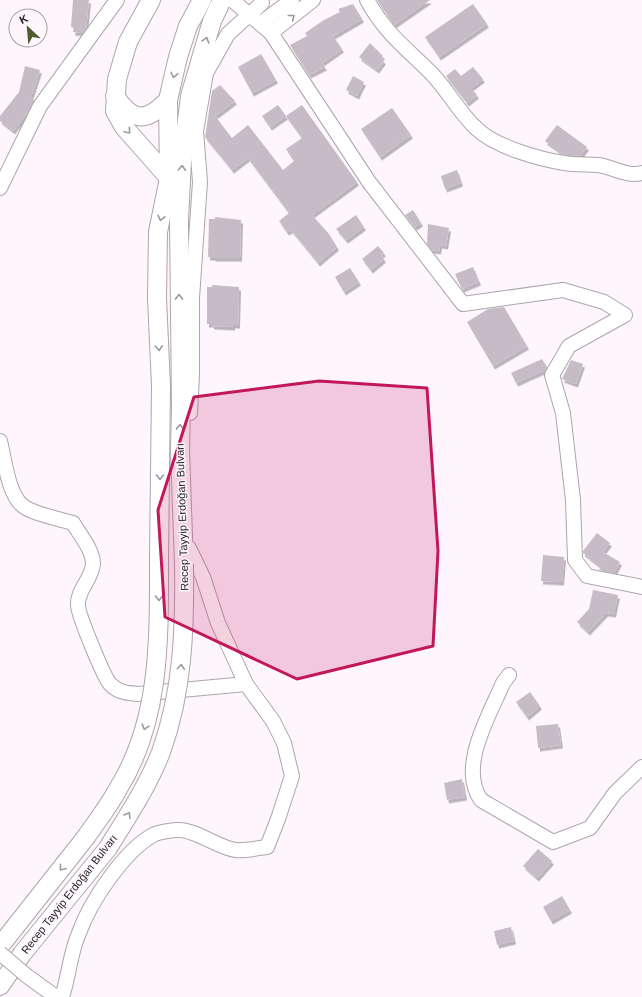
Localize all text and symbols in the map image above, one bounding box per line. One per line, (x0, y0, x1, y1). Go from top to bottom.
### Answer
north arrow (8, 8, 48, 48)
text: K (17, 12, 30, 26)
one-way arrow (288, 14, 295, 21)
one-way arrow (201, 37, 209, 44)
one-way arrow (170, 72, 178, 79)
one-way arrow (123, 126, 130, 134)
one-way arrow (177, 165, 186, 171)
one-way arrow (157, 215, 166, 221)
one-way arrow (175, 294, 184, 300)
one-way arrow (155, 345, 163, 351)
one-way arrow (176, 424, 185, 430)
street label: Recep Tayyip Erdoğan Bulvarı (173, 443, 191, 591)
one-way arrow (156, 474, 164, 480)
one-way arrow (155, 595, 163, 601)
one-way arrow (177, 664, 186, 670)
one-way arrow (141, 723, 150, 730)
one-way arrow (124, 812, 131, 819)
street label: Recep Tayyip Erdoğan Bulvarı (19, 832, 119, 956)
one-way arrow (60, 863, 67, 870)

